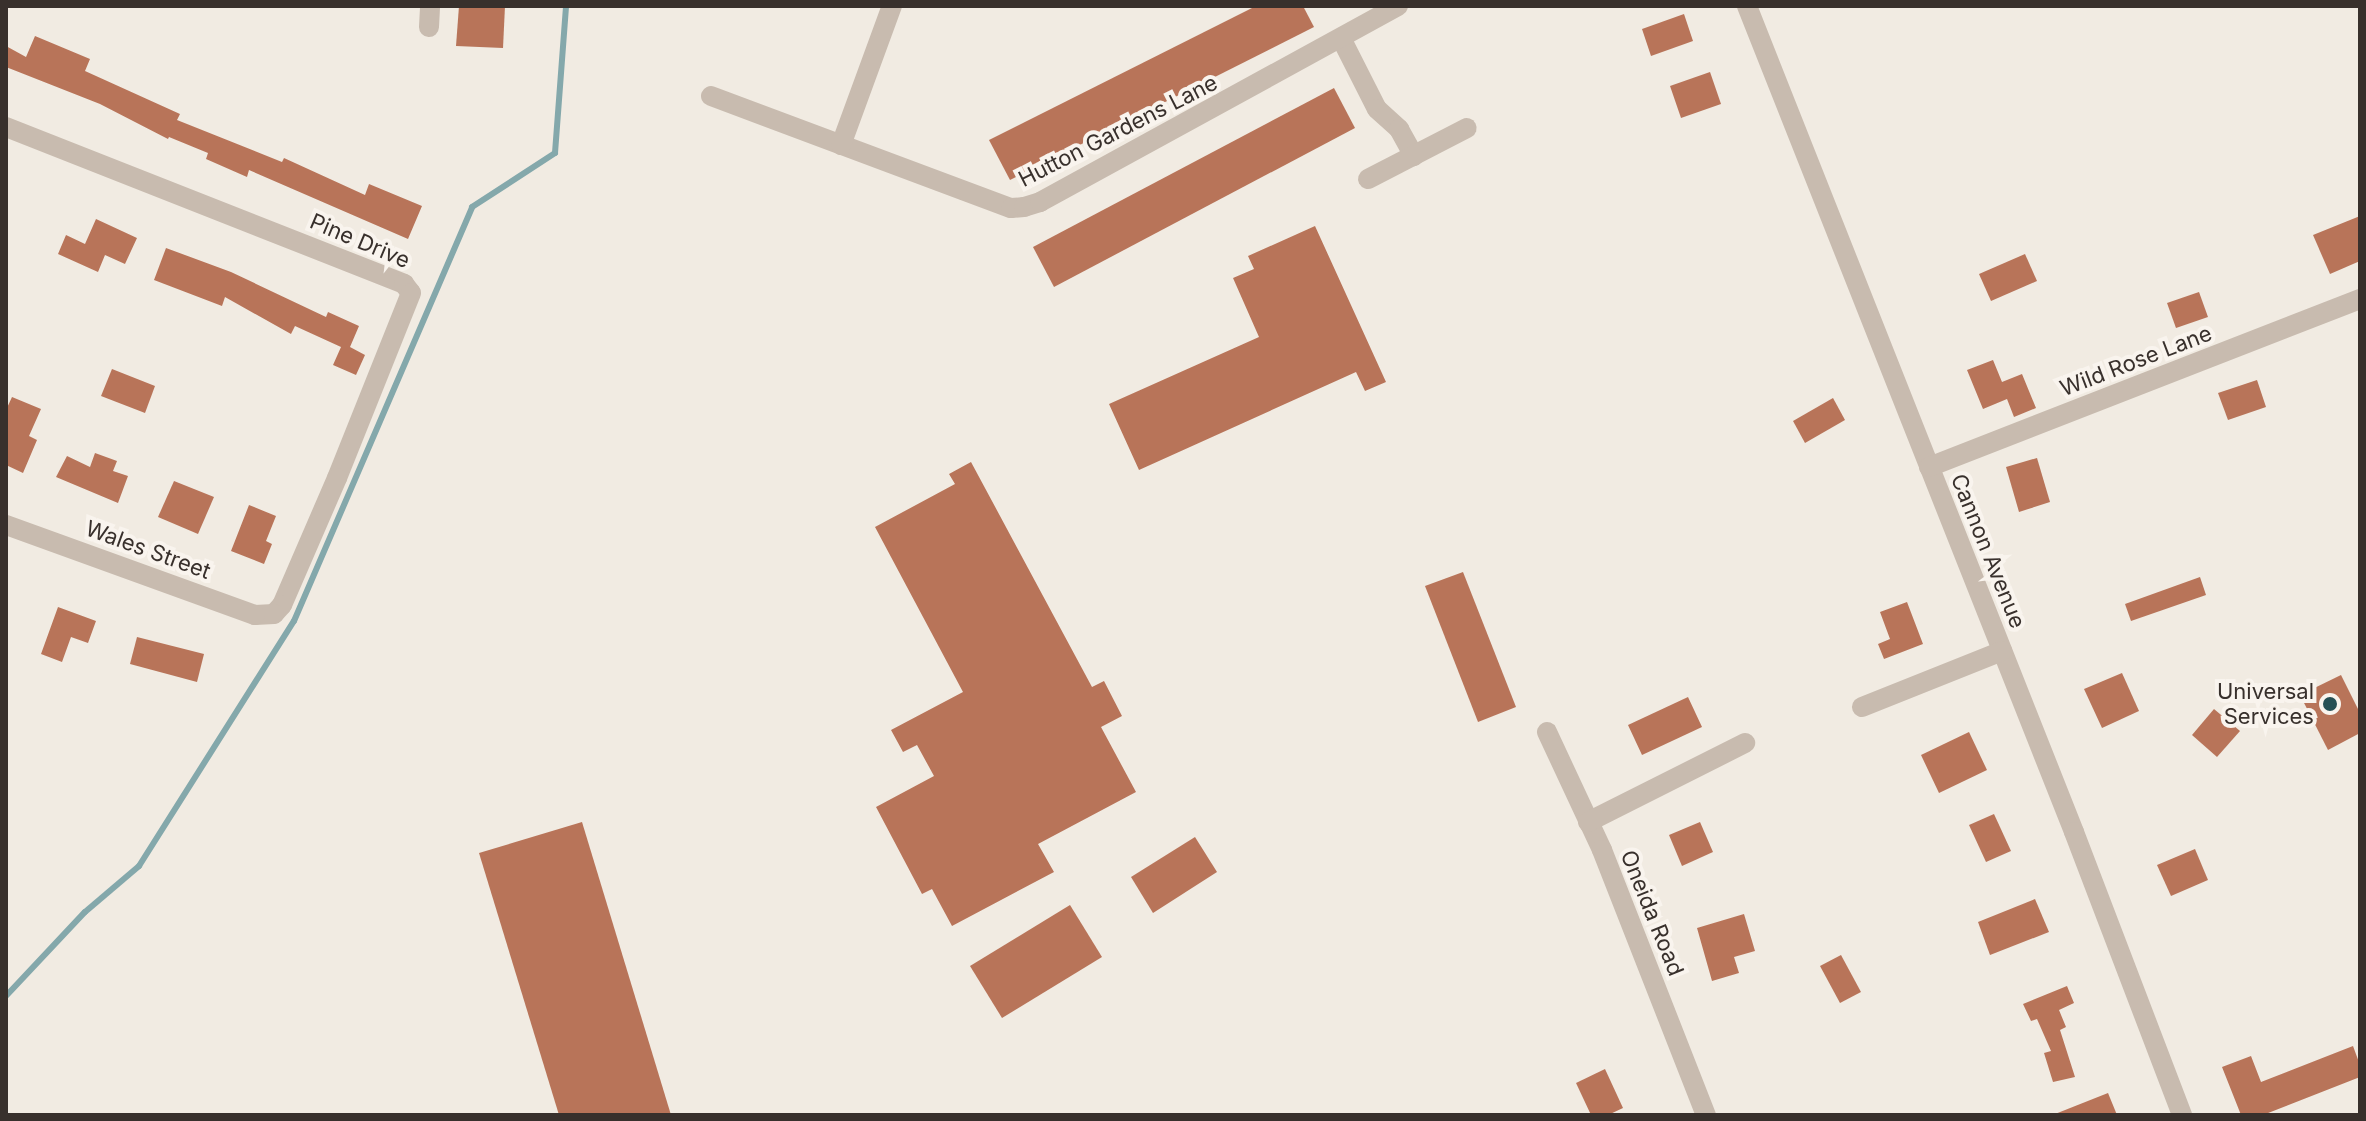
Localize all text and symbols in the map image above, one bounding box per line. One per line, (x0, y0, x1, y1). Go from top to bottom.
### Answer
street label: Hutton Gardens Lane (1014, 69, 1222, 193)
street label: Pine Drive (306, 208, 414, 274)
street label: Wild Rose Lane (2056, 320, 2216, 402)
street label: Cannon Avenue (1945, 470, 2031, 632)
street label: Wales Street (82, 515, 214, 585)
place label: Universal Services (2217, 678, 2314, 730)
marker: Universal Services (2321, 695, 2339, 713)
street label: Oneida Road (1615, 846, 1689, 980)

